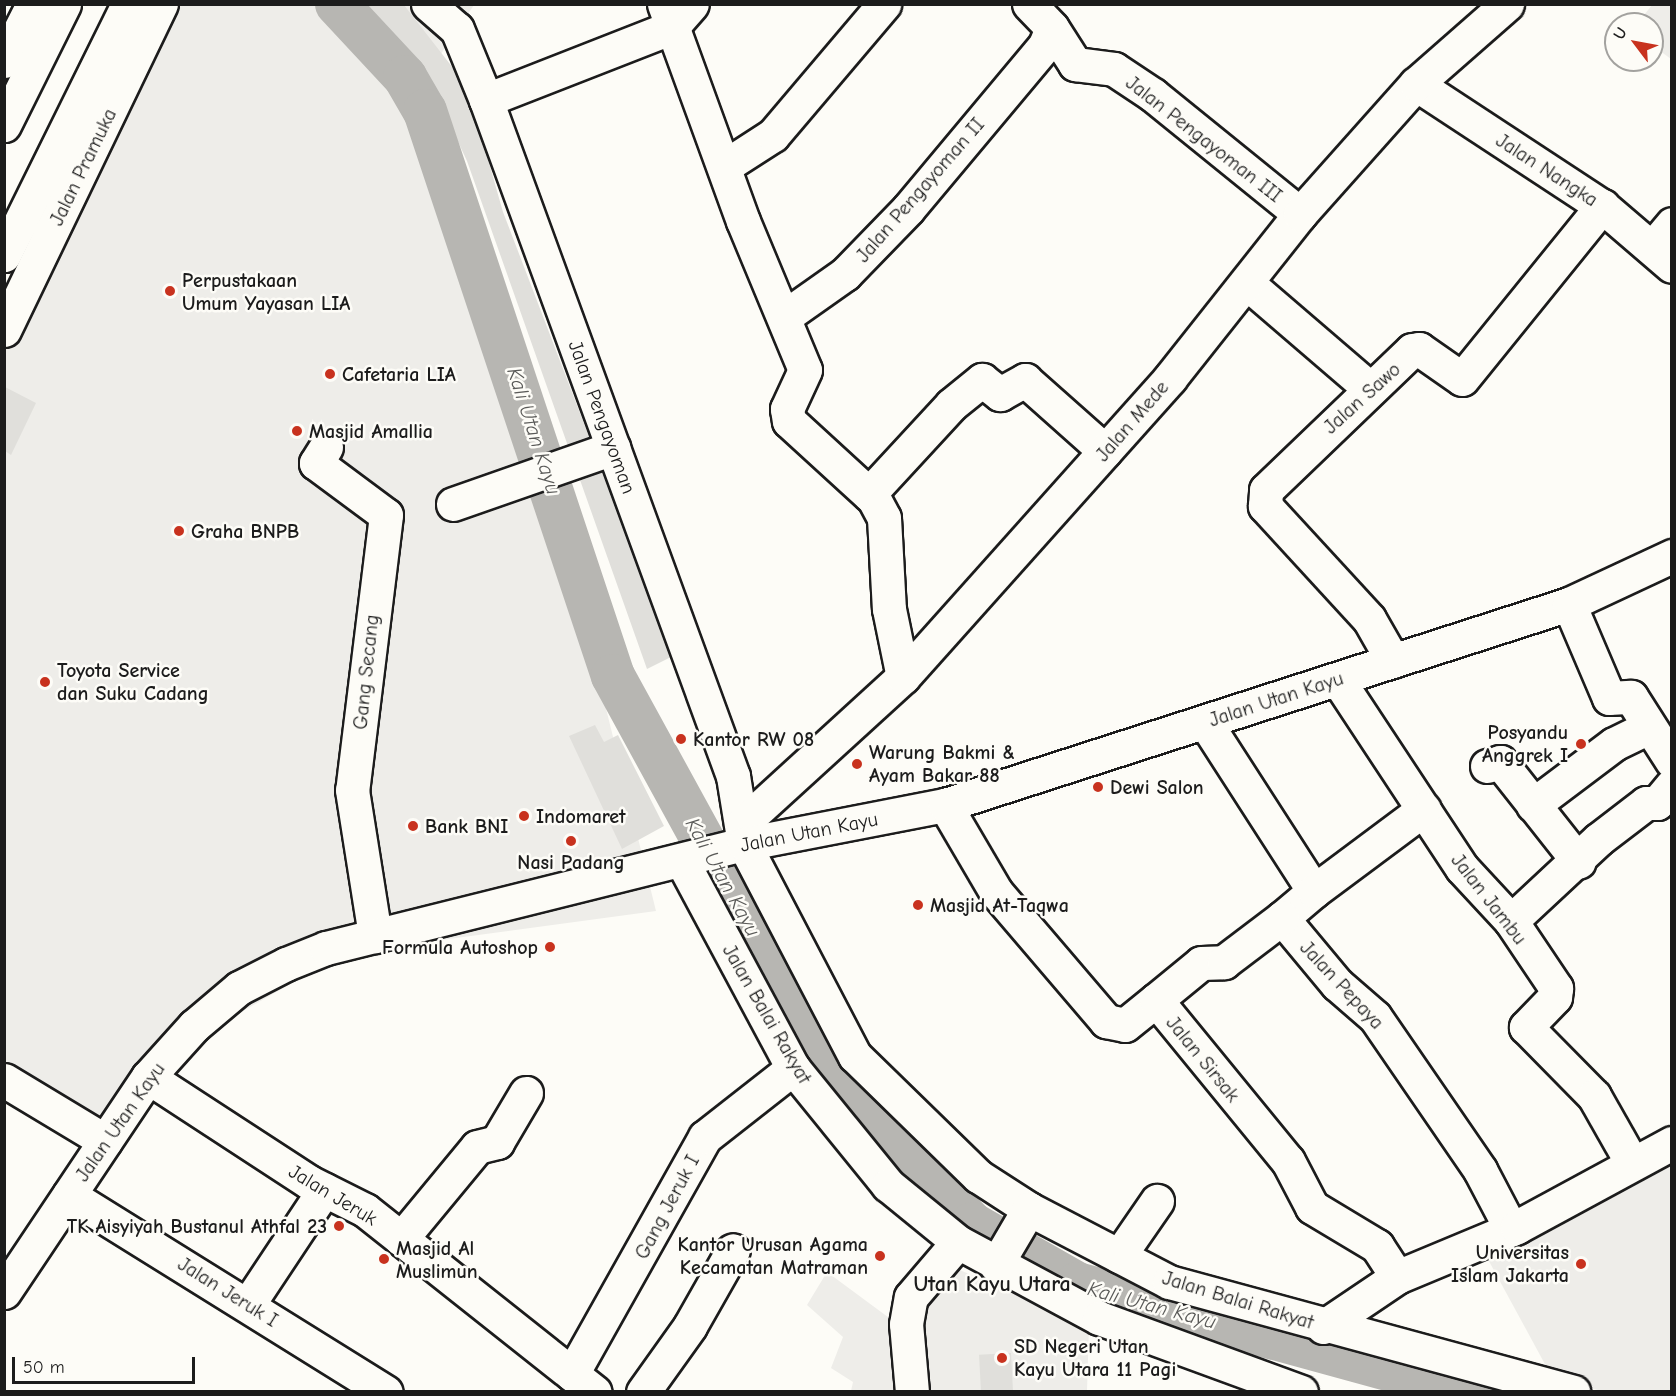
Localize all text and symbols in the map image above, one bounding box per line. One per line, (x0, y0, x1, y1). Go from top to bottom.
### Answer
north arrow (1604, 12, 1664, 72)
text: U (1610, 24, 1631, 43)
street label: Jalan Pengayoman III (1121, 71, 1287, 207)
street label: Jalan Pramuka (44, 105, 122, 229)
street label: Jalan Pengayoman II (851, 113, 989, 267)
street label: Jalan Nangka (1492, 128, 1602, 212)
place label: Perpustakaan Umum Yayasan LIA (182, 268, 350, 315)
marker: Perpustakaan Umum Yayasan LIA (163, 284, 177, 298)
street label: Jalan Pengayoman (563, 337, 641, 497)
street label: Jalan Sawo (1319, 357, 1405, 439)
place label: Cafetaria LIA (342, 362, 456, 386)
water label: Kali Utan Kayu (502, 364, 566, 498)
marker: Cafetaria LIA (323, 367, 337, 381)
street label: Jalan Mede (1090, 376, 1174, 466)
place label: Masjid Amallia (309, 419, 433, 443)
marker: Masjid Amallia (290, 424, 304, 438)
place label: Graha BNPB (191, 519, 299, 543)
marker: Graha BNPB (172, 524, 186, 538)
street label: Gang Secang (348, 613, 384, 731)
place label: Toyota Service dan Suku Cadang (57, 658, 209, 705)
street label: Jalan Utan Kayu (1206, 666, 1346, 732)
marker: Toyota Service dan Suku Cadang (38, 675, 52, 689)
place label: Posyandu Anggrek I (1482, 720, 1568, 767)
place label: Kantor RW 08 (693, 727, 814, 751)
marker: Kantor RW 08 (674, 732, 688, 746)
marker: Posyandu Anggrek I (1572, 735, 1590, 753)
place label: Warung Bakmi & Ayam Bakar 88 (869, 740, 1015, 787)
marker: Warung Bakmi & Ayam Bakar 88 (850, 757, 864, 771)
place label: Dewi Salon (1110, 775, 1204, 799)
marker: Dewi Salon (1091, 780, 1105, 794)
place label: Indomaret (536, 804, 626, 828)
street label: Jalan Utan Kayu (738, 807, 880, 857)
marker: Indomaret (517, 809, 531, 823)
water label: Kali Utan Kayu (680, 813, 766, 941)
place label: Bank BNI (425, 814, 508, 838)
marker: Bank BNI (406, 819, 420, 833)
marker: Nasi Padang (564, 834, 578, 848)
street label: Jalan Jambu (1446, 849, 1532, 949)
place label: Nasi Padang (517, 850, 625, 874)
place label: Masjid At-Taqwa (930, 893, 1069, 917)
marker: Masjid At-Taqwa (911, 898, 925, 912)
place label: Formula Autoshop (382, 935, 538, 959)
street label: Jalan Pepaya (1295, 936, 1389, 1034)
marker: Formula Autoshop (543, 940, 557, 954)
street label: Jalan Balai Rakyat (717, 940, 817, 1088)
street label: Jalan Sirsak (1161, 1011, 1245, 1107)
street label: Jalan Utan Kayu (70, 1058, 170, 1186)
street label: Gang Jeruk I (630, 1151, 704, 1263)
street label: Jalan Jeruk (284, 1159, 382, 1231)
place label: TK Aisyiyah Bustanul Athfal 23 (67, 1214, 327, 1238)
marker: TK Aisyiyah Bustanul Athfal 23 (332, 1219, 346, 1233)
place label: Kantor Urusan Agama Kecamatan Matraman (677, 1232, 868, 1279)
place label: Masjid Al Muslimun (396, 1236, 478, 1283)
place label: Universitas Islam Jakarta (1451, 1240, 1569, 1287)
marker: Kantor Urusan Agama Kecamatan Matraman (873, 1249, 887, 1263)
street label: Jalan Jeruk I (174, 1252, 282, 1332)
marker: Masjid Al Muslimun (377, 1252, 391, 1266)
marker: Universitas Islam Jakarta (1574, 1257, 1588, 1271)
street label: Jalan Balai Rakyat (1159, 1266, 1317, 1334)
district label: Utan Kayu Utara (913, 1272, 1071, 1298)
water label: Kali Utan Kayu (1085, 1276, 1219, 1334)
place label: SD Negeri Utan Kayu Utara 11 Pagi (1014, 1334, 1176, 1381)
scale bar (15, 1345, 198, 1383)
marker: SD Negeri Utan Kayu Utara 11 Pagi (995, 1351, 1009, 1365)
text: 50 m (23, 1357, 65, 1378)

